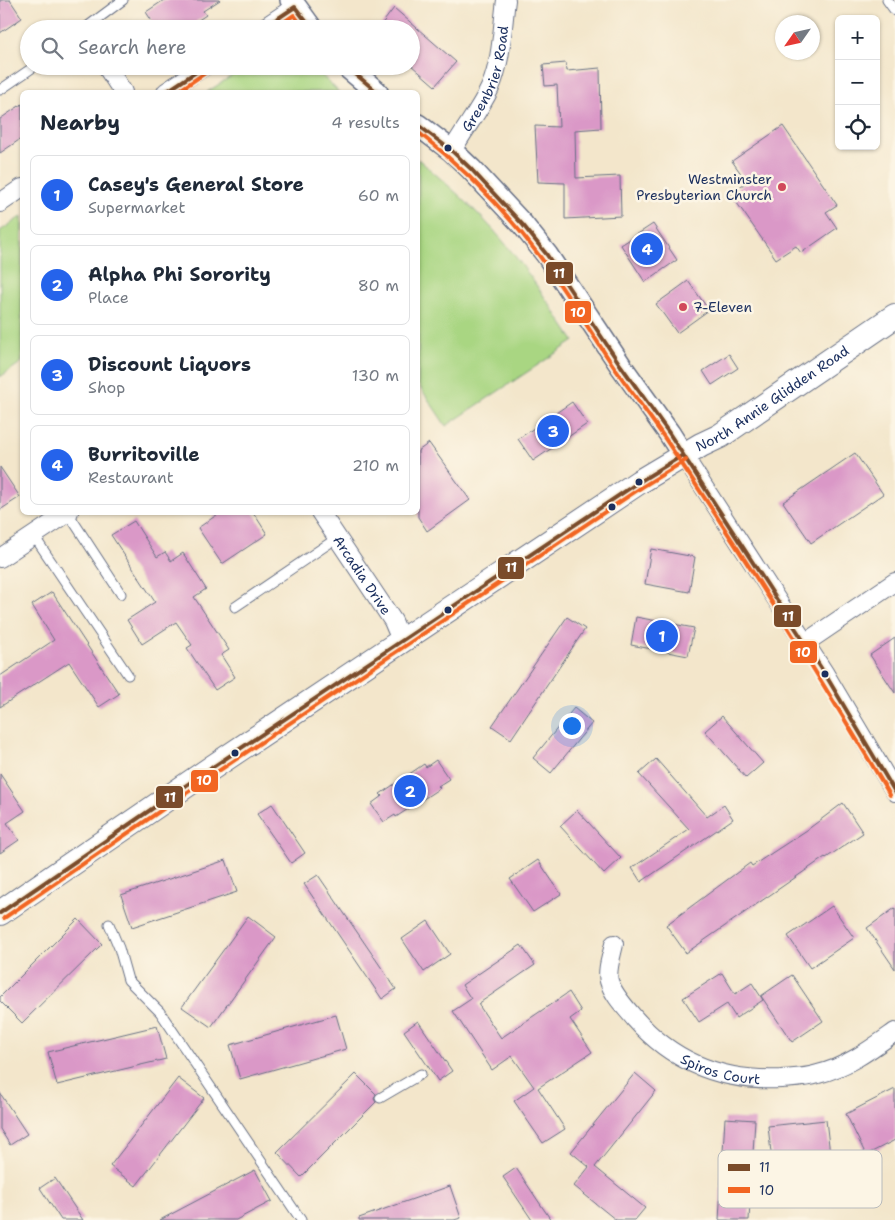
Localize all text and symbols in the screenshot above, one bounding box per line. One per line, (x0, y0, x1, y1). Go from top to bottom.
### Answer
north arrow (775, 15, 820, 60)
map controls (835, 15, 880, 150)
button: + (835, 15, 880, 60)
search box (20, 20, 420, 75)
street label: Greenbrier Road (457, 25, 512, 135)
icon: search (38, 34, 66, 62)
text: Search here (78, 35, 187, 60)
button: − (835, 60, 880, 105)
button: locate (835, 105, 880, 150)
text: Nearby (40, 109, 120, 137)
text: 4 results (331, 112, 400, 133)
unlabelled marker (443, 143, 453, 153)
place label: Westminster Presbyterian Church (636, 170, 772, 204)
text: Casey's General Store (88, 172, 304, 197)
marker: Westminster Presbyterian Church (776, 181, 788, 193)
text: 1 (53, 185, 61, 206)
text: 60 m (358, 185, 399, 206)
text: Supermarket (88, 197, 185, 218)
pin: 4 (631, 230, 663, 268)
line badge: 11 (545, 261, 574, 285)
text: Alpha Phi Sorority (88, 262, 271, 287)
text: 11 (553, 264, 565, 282)
text: 2 (51, 275, 63, 296)
text: 80 m (358, 275, 399, 296)
text: Place (88, 287, 129, 308)
place label: 7-Eleven (693, 298, 752, 316)
line badge: 10 (564, 300, 592, 324)
marker: 7-Eleven (677, 301, 689, 313)
text: 10 (570, 303, 586, 321)
street label: North Annie Glidden Road (692, 341, 852, 455)
text: Discount Liquors (88, 352, 251, 377)
text: 3 (51, 365, 63, 386)
text: 130 m (352, 365, 399, 386)
text: Shop (88, 377, 125, 398)
pin: 3 (537, 412, 569, 450)
text: Burritoville (88, 442, 200, 467)
text: 4 (51, 455, 63, 476)
text: 210 m (352, 455, 399, 476)
text: Restaurant (88, 467, 174, 488)
unlabelled marker (634, 477, 644, 487)
unlabelled marker (607, 502, 617, 512)
street label: Arcadia Drive (329, 532, 395, 618)
line badge: 11 (497, 556, 525, 580)
text: 11 (505, 558, 517, 576)
line badge: 11 (773, 604, 802, 628)
unlabelled marker (443, 605, 453, 615)
text: 11 (782, 607, 794, 625)
pin: 1 (646, 617, 678, 655)
line badge: 10 (789, 640, 818, 664)
text: 10 (795, 643, 811, 661)
unlabelled marker (820, 669, 830, 679)
your location (559, 713, 585, 739)
unlabelled marker (230, 748, 240, 758)
line badge: 10 (190, 769, 219, 793)
text: 10 (196, 771, 212, 789)
pin: 2 (394, 772, 426, 810)
line badge: 11 (155, 785, 184, 809)
text: 11 (164, 788, 176, 806)
street label: Spiros Court (678, 1050, 761, 1088)
legend (718, 1150, 882, 1208)
text: 11 (759, 1158, 770, 1176)
text: 10 (759, 1181, 774, 1199)

